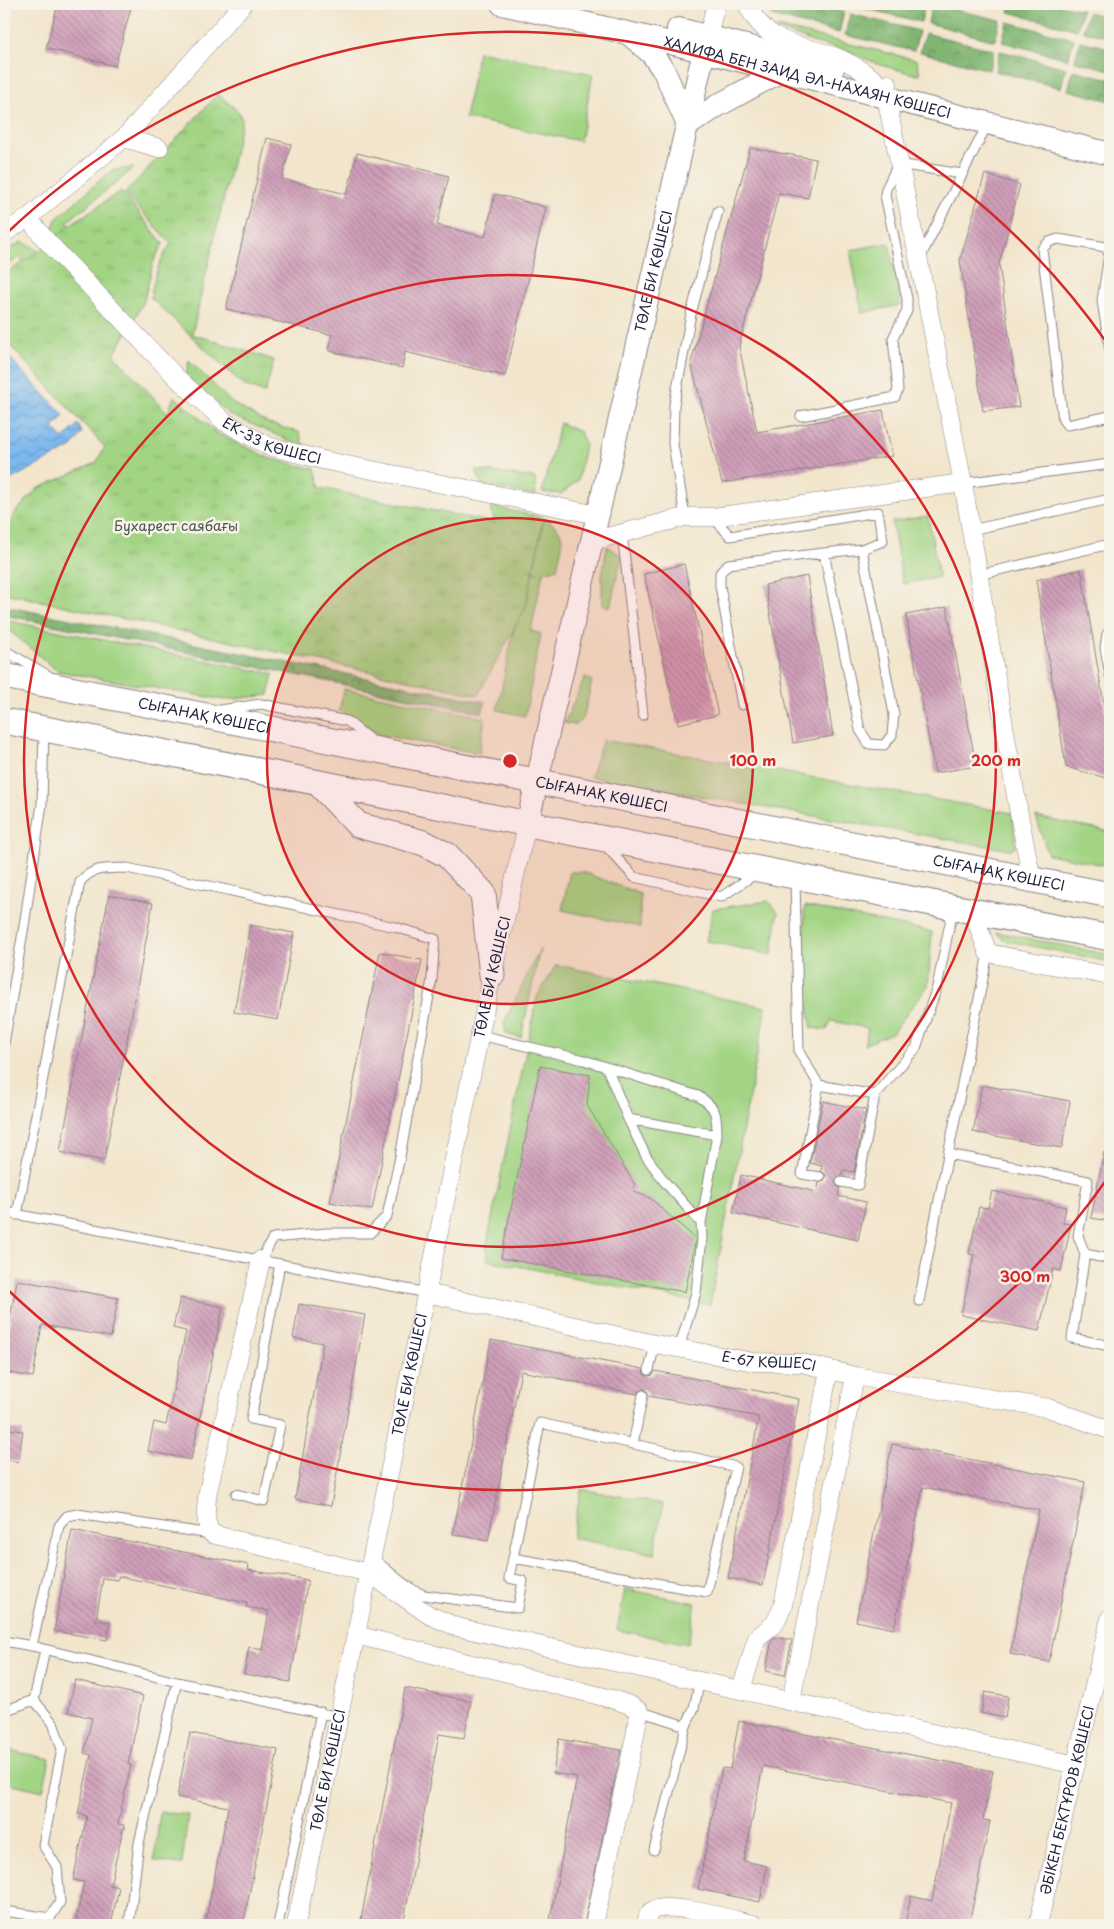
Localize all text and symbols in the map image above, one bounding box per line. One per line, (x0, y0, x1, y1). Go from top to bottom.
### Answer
street label: ХАЛИФА БЕН ЗАИД ӘЛ-НАХАЯН КӨШЕСІ (662, 31, 953, 123)
street label: ТӨЛЕ БИ КӨШЕСІ (629, 208, 677, 334)
street label: ЕК-33 КӨШЕСІ (219, 412, 324, 469)
park label: Бухарест саябағы (114, 515, 238, 536)
street label: СЫҒАНАҚ КӨШЕСІ (136, 692, 272, 738)
text: 100 m (730, 748, 776, 771)
text: 200 m (971, 748, 1021, 771)
centre of rings (501, 752, 519, 770)
street label: СЫҒАНАҚ КӨШЕСІ (534, 770, 669, 817)
street label: СЫҒАНАҚ КӨШЕСІ (931, 849, 1067, 896)
street label: ТӨЛЕ БИ КӨШЕСІ (468, 914, 515, 1040)
text: 300 m (1000, 1264, 1050, 1287)
street label: ТӨЛЕ БИ КӨШЕСІ (386, 1312, 432, 1437)
street label: Е-67 КӨШЕСІ (720, 1345, 818, 1376)
street label: ӘБІКЕН БЕКТҰРОВ КӨШЕСІ (1034, 1704, 1099, 1897)
street label: ТӨЛЕ БИ КӨШЕСІ (305, 1707, 350, 1833)

